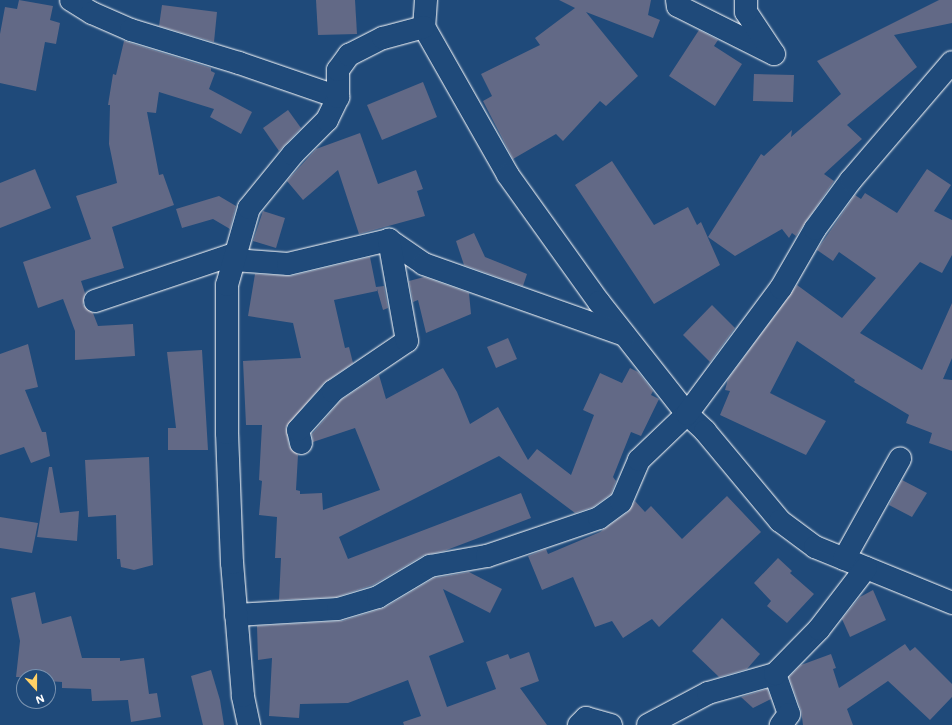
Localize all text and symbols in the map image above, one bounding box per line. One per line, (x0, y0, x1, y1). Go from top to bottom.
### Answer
north arrow (16, 669, 56, 709)
text: N (34, 691, 47, 708)

